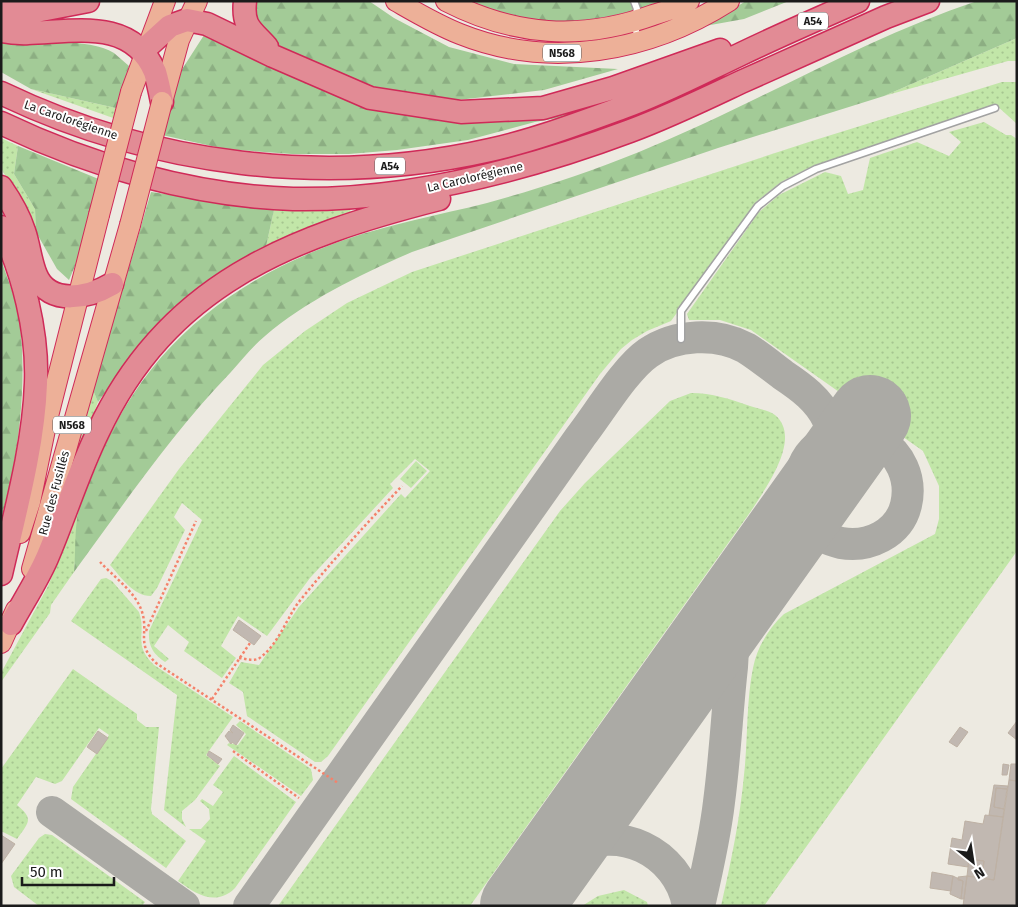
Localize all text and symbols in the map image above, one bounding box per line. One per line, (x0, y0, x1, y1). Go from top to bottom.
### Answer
road number: A54 (798, 12, 828, 30)
road number: N568 (543, 44, 581, 62)
street label: La Carolorégienne (22, 97, 120, 143)
road number: A54 (375, 158, 405, 175)
street label: La Carolorégienne (426, 159, 524, 195)
road number: N568 (53, 416, 91, 434)
street label: Rue des Fusillés (36, 449, 72, 537)
north arrow (948, 837, 998, 887)
scale bar (22, 854, 115, 886)
text: 50 m (30, 863, 63, 881)
text: N (971, 863, 988, 883)

